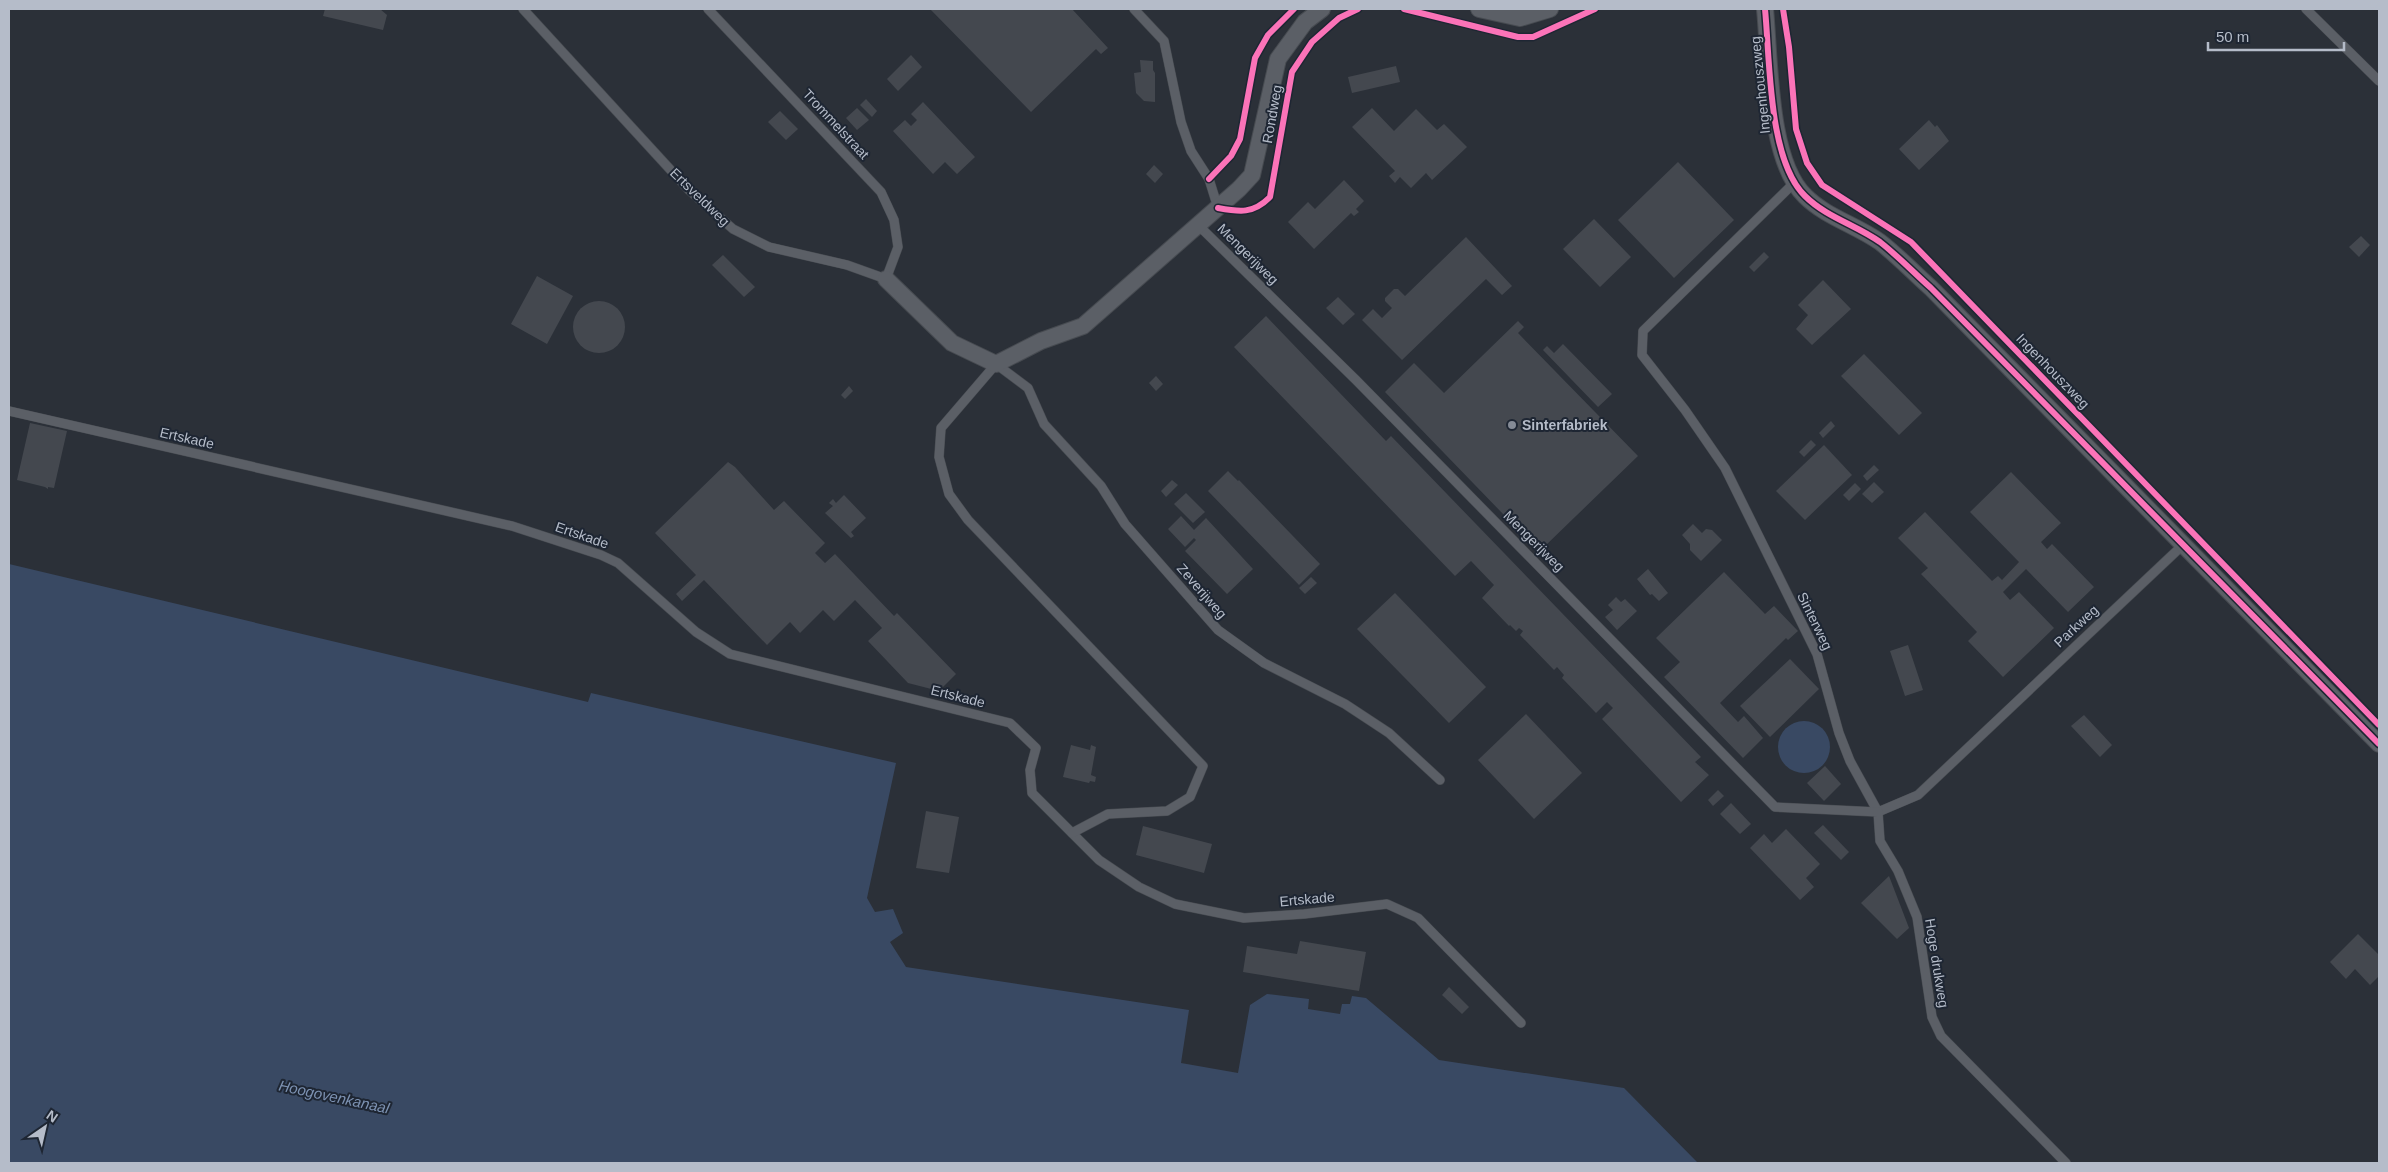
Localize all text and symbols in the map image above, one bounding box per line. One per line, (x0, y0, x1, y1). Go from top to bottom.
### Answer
scale bar (2208, 20, 2344, 52)
text: 50 m (2216, 28, 2249, 45)
street label: Ingenhouszweg (1747, 35, 1773, 135)
street label: Rondweg (1259, 83, 1285, 145)
street label: Trommelstraat (800, 86, 873, 162)
street label: Ertsveldweg (667, 165, 733, 229)
street label: Mengerijweg (1214, 220, 1282, 288)
street label: Ingenhouszweg (2013, 330, 2093, 412)
place label: Sinterfabriek (1522, 417, 1608, 433)
marker: Sinterfabriek (1506, 419, 1518, 431)
street label: Ertskade (158, 424, 216, 452)
street label: Mengerijweg (1500, 507, 1568, 575)
street label: Ertskade (553, 518, 611, 552)
street label: Zeverijweg (1174, 560, 1230, 622)
street label: Sinterweg (1794, 590, 1836, 652)
street label: Parkweg (2051, 602, 2101, 650)
street label: Ertskade (929, 682, 987, 710)
street label: Ertskade (1279, 889, 1335, 909)
street label: Hoge drukweg (1922, 917, 1952, 1009)
water label: Hoogovenkanaal (277, 1076, 392, 1117)
north arrow (20, 1102, 70, 1152)
text: N (44, 1107, 61, 1126)

